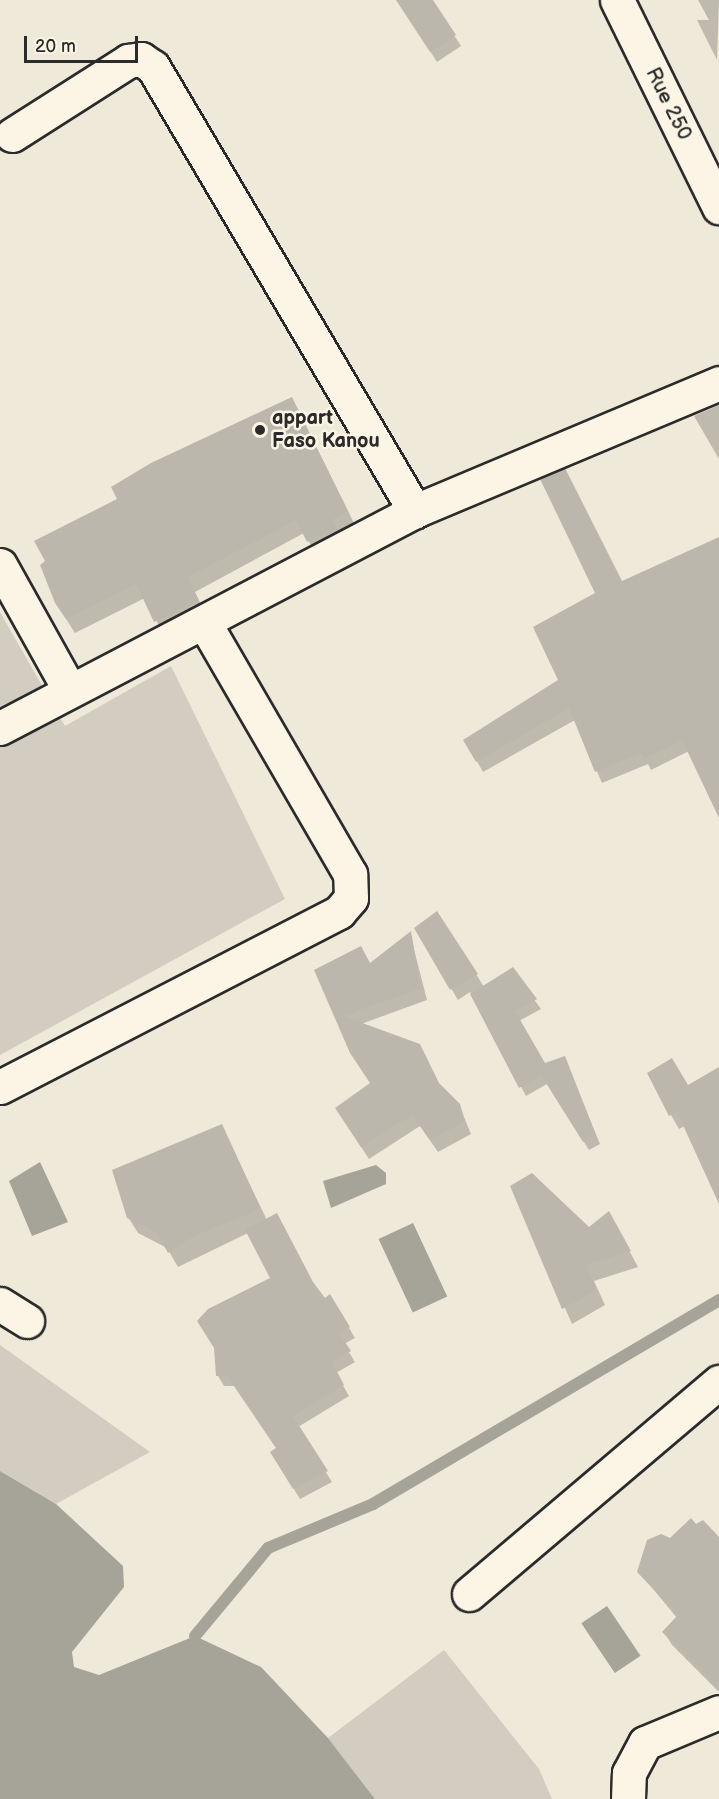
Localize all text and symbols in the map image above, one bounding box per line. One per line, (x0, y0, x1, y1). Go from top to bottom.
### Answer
scale bar (27, 24, 141, 62)
text: 20 m (35, 36, 76, 57)
street label: Rue 250 (640, 64, 696, 144)
place label: appart Faso Kanou (272, 406, 380, 453)
marker: appart Faso Kanou (253, 423, 267, 437)

